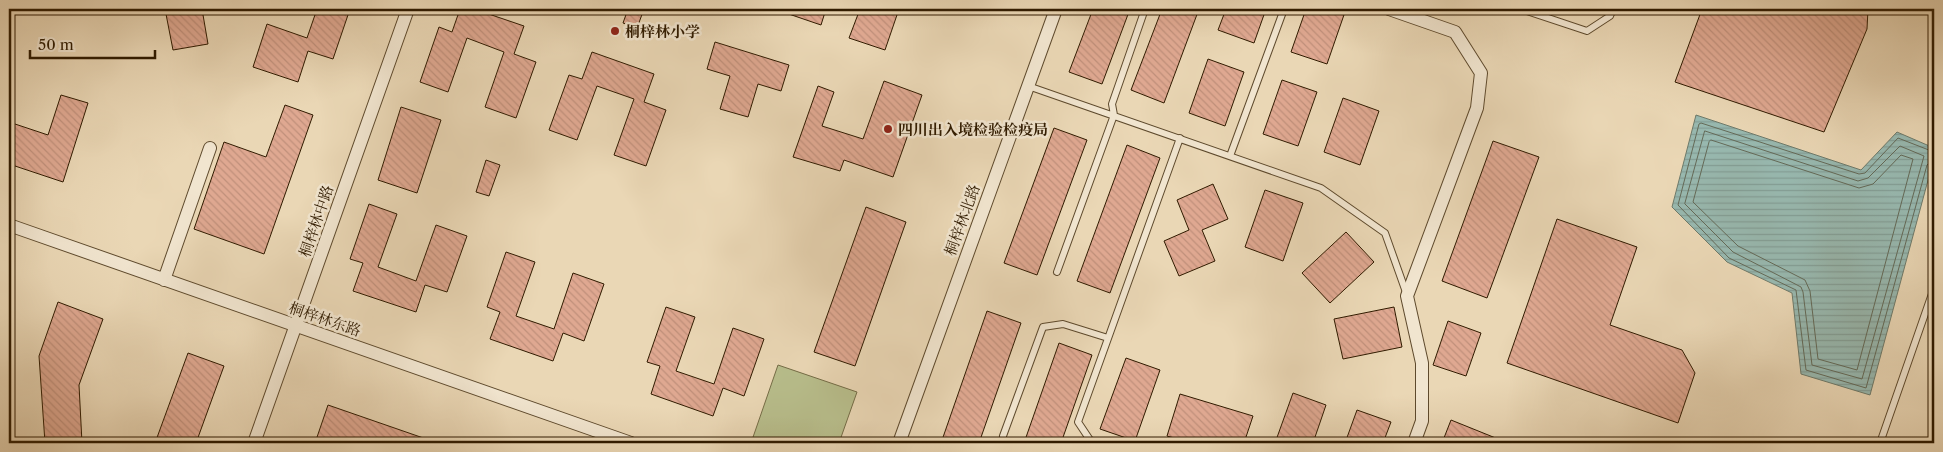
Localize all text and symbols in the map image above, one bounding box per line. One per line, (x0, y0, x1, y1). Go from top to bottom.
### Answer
place label: 桐梓林小学 (625, 22, 700, 41)
marker: 桐梓林小学 (609, 25, 621, 37)
scale bar (30, 28, 155, 60)
text: 50 m (38, 35, 74, 54)
place label: 四川出入境检验检疫局 (898, 120, 1048, 139)
marker: 四川出入境检验检疫局 (882, 123, 894, 135)
street label: 桐梓林中路 (295, 182, 337, 260)
street label: 桐梓林北路 (940, 182, 984, 258)
street label: 桐梓林东路 (286, 298, 364, 340)

